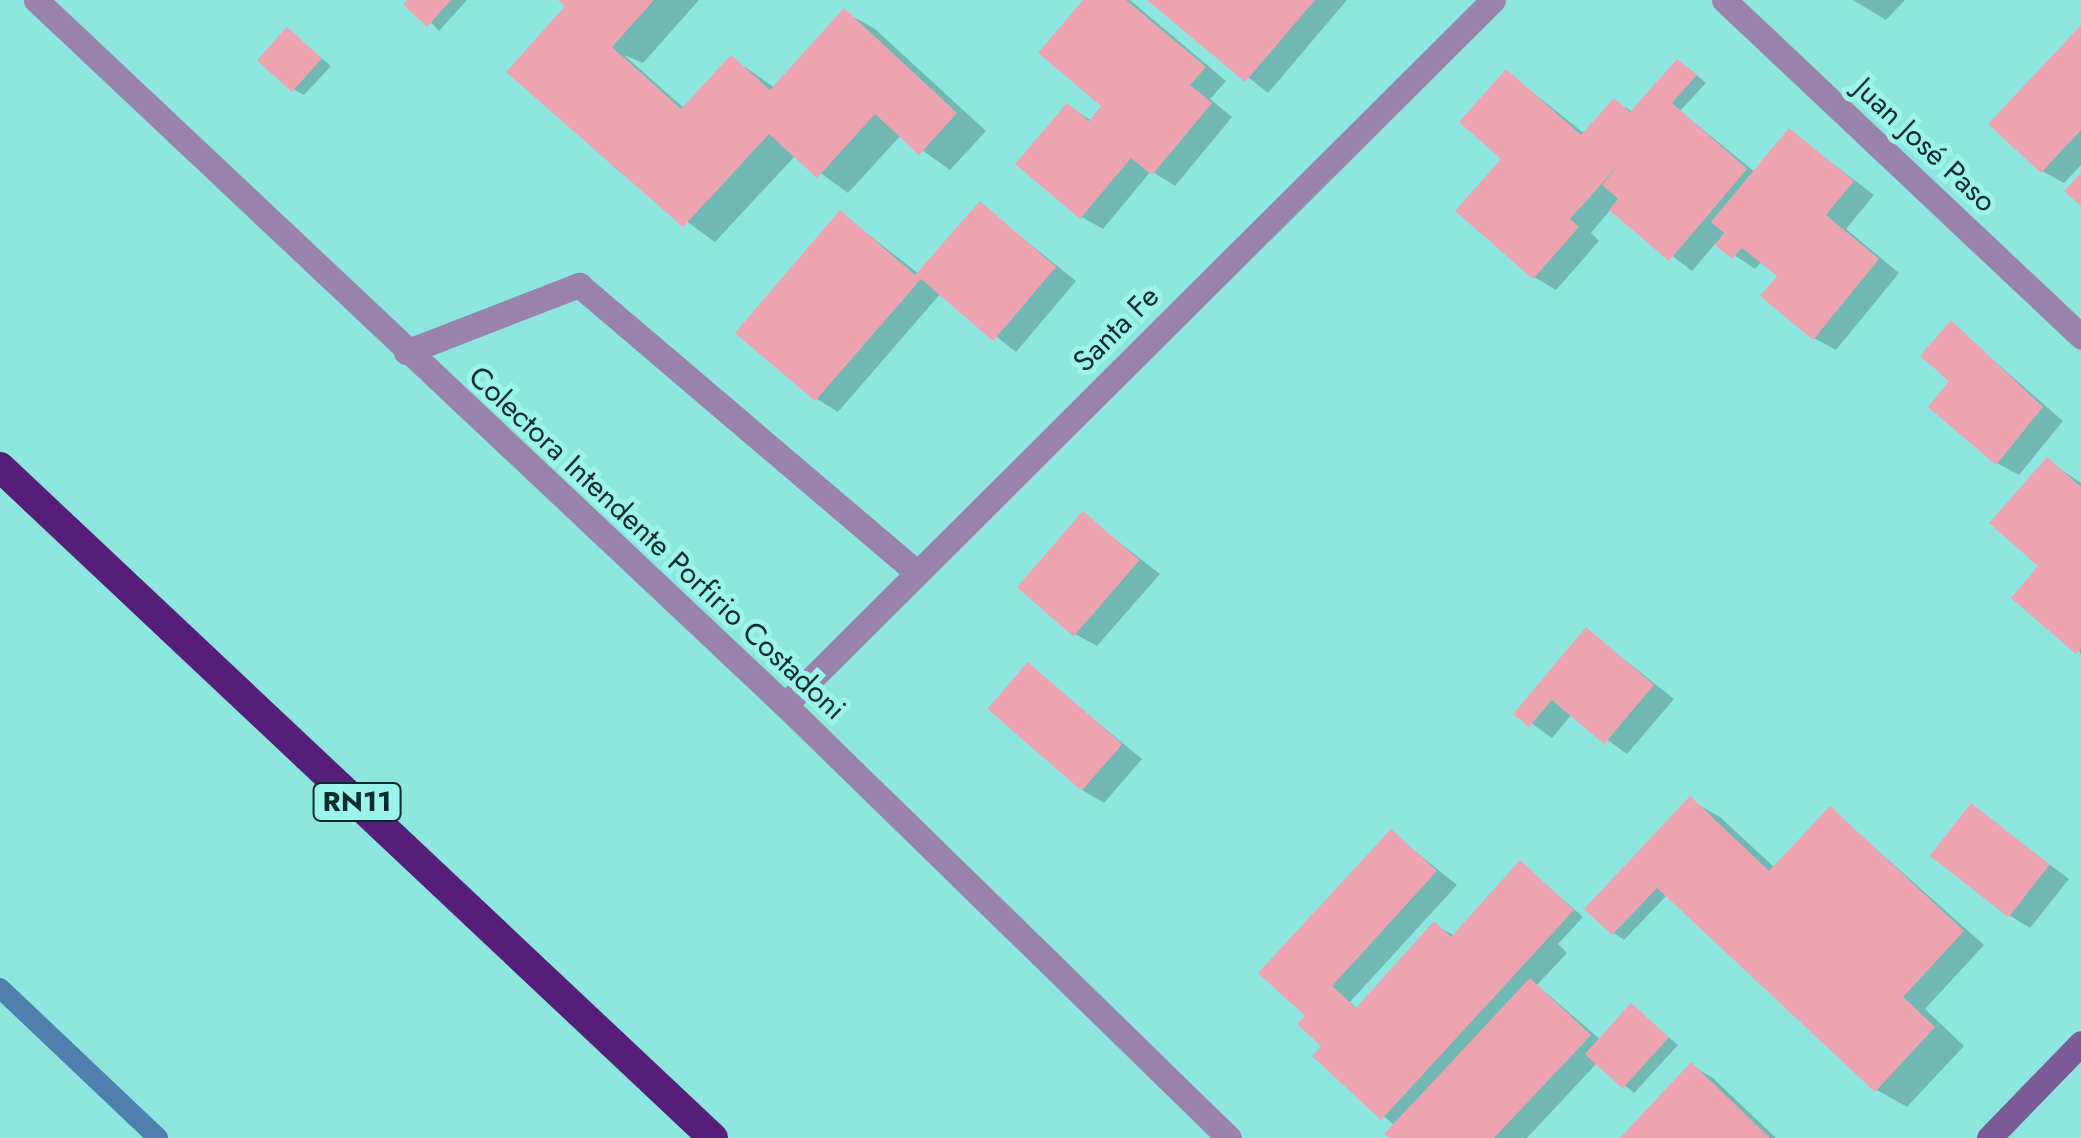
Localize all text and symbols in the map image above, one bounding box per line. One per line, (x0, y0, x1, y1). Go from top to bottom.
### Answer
street label: Juan José Paso (1847, 70, 2003, 220)
street label: Santa Fe (1066, 279, 1166, 379)
street label: Colectora Intendente Porfirio Costadoni (461, 359, 853, 727)
road number: RN11 (312, 779, 402, 825)

